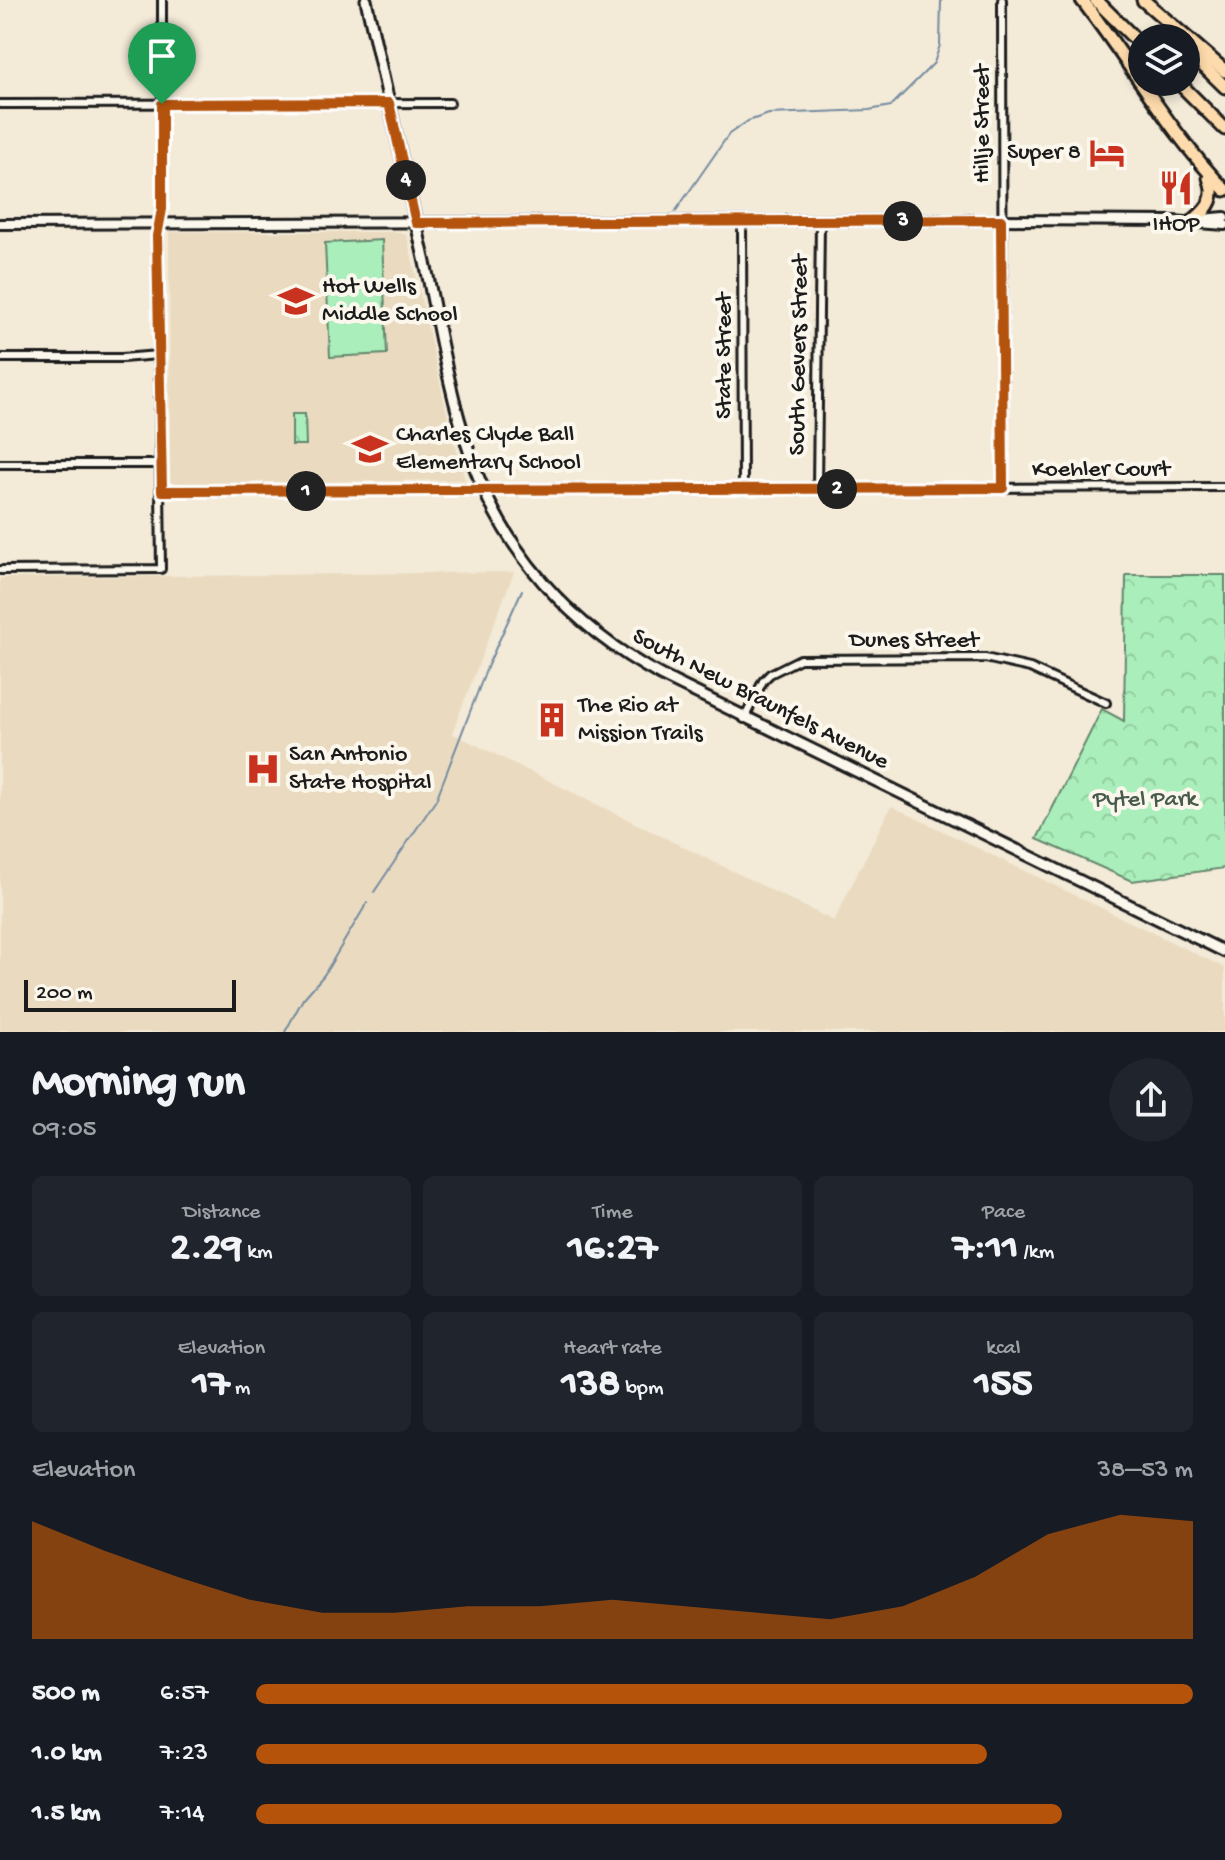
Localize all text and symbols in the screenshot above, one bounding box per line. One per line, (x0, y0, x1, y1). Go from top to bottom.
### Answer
pin (128, 22, 196, 104)
map controls (1128, 24, 1200, 96)
button: layers (1128, 24, 1200, 96)
icon: arrive (140, 34, 184, 78)
street label: Hillje Street (969, 63, 998, 183)
hotel icon: Super 8 (1088, 134, 1126, 172)
place label: Super 8 (1007, 139, 1081, 168)
pin: 4 (386, 160, 426, 200)
text: 4 (401, 167, 411, 193)
restaurant icon: IHOP (1157, 169, 1195, 207)
pin: 3 (883, 201, 923, 241)
text: 3 (897, 208, 909, 234)
place label: IHOP (1152, 211, 1200, 240)
street label: South Gevers Street (784, 252, 816, 456)
place label: Hot Wells Middle School (322, 273, 458, 330)
school or university icon: Hot Wells Middle School (277, 282, 315, 320)
street label: State Street (711, 291, 740, 419)
place label: Charles Clyde Ball Elementary School (396, 421, 581, 478)
school or university icon: Charles Clyde Ball Elementary School (351, 430, 389, 468)
street label: Koehler Court (1032, 456, 1172, 485)
pin: 2 (817, 469, 857, 509)
pin: 1 (286, 471, 326, 511)
text: 2 (832, 476, 842, 502)
text: 1 (302, 478, 310, 504)
street label: South New Braunfels Avenue (627, 623, 894, 778)
street label: Dunes Street (847, 627, 981, 656)
place label: The Rio at Mission Trails (576, 692, 704, 749)
building icon: The Rio at Mission Trails (533, 701, 571, 739)
place label: San Antonio State Hospital (289, 741, 432, 798)
hospital icon: San Antonio State Hospital (244, 750, 282, 788)
park label: Pytel Park (1092, 786, 1199, 815)
scale bar (24, 976, 236, 1012)
text: 200 m (36, 981, 93, 1007)
button: share (1109, 1058, 1193, 1142)
text: Morning run (32, 1059, 245, 1111)
text: 09:05 (32, 1115, 96, 1146)
text: Distance (183, 1200, 260, 1226)
text: Time (592, 1200, 633, 1226)
text: Pace (982, 1200, 1025, 1226)
text: 2.29 (170, 1226, 242, 1273)
text: 16:27 (568, 1226, 657, 1273)
text: 7:11 (953, 1226, 1018, 1273)
text: km (242, 1240, 273, 1266)
text: /km (1018, 1240, 1054, 1266)
text: Elevation (178, 1336, 265, 1362)
text: Heart rate (563, 1336, 662, 1362)
text: kcal (986, 1336, 1021, 1362)
text: 17 (193, 1362, 230, 1409)
text: 138 (561, 1362, 620, 1409)
text: 155 (974, 1362, 1033, 1409)
text: m (230, 1376, 250, 1402)
text: bpm (620, 1376, 664, 1402)
text: Elevation (32, 1456, 135, 1487)
text: 38–53 m (1098, 1456, 1193, 1487)
text: 500 m (32, 1679, 100, 1710)
text: 6:57 (160, 1679, 209, 1710)
text: 1.0 km (32, 1739, 102, 1770)
text: 7:23 (160, 1739, 208, 1770)
text: 1.5 km (32, 1799, 101, 1830)
text: 7:14 (160, 1799, 204, 1830)

